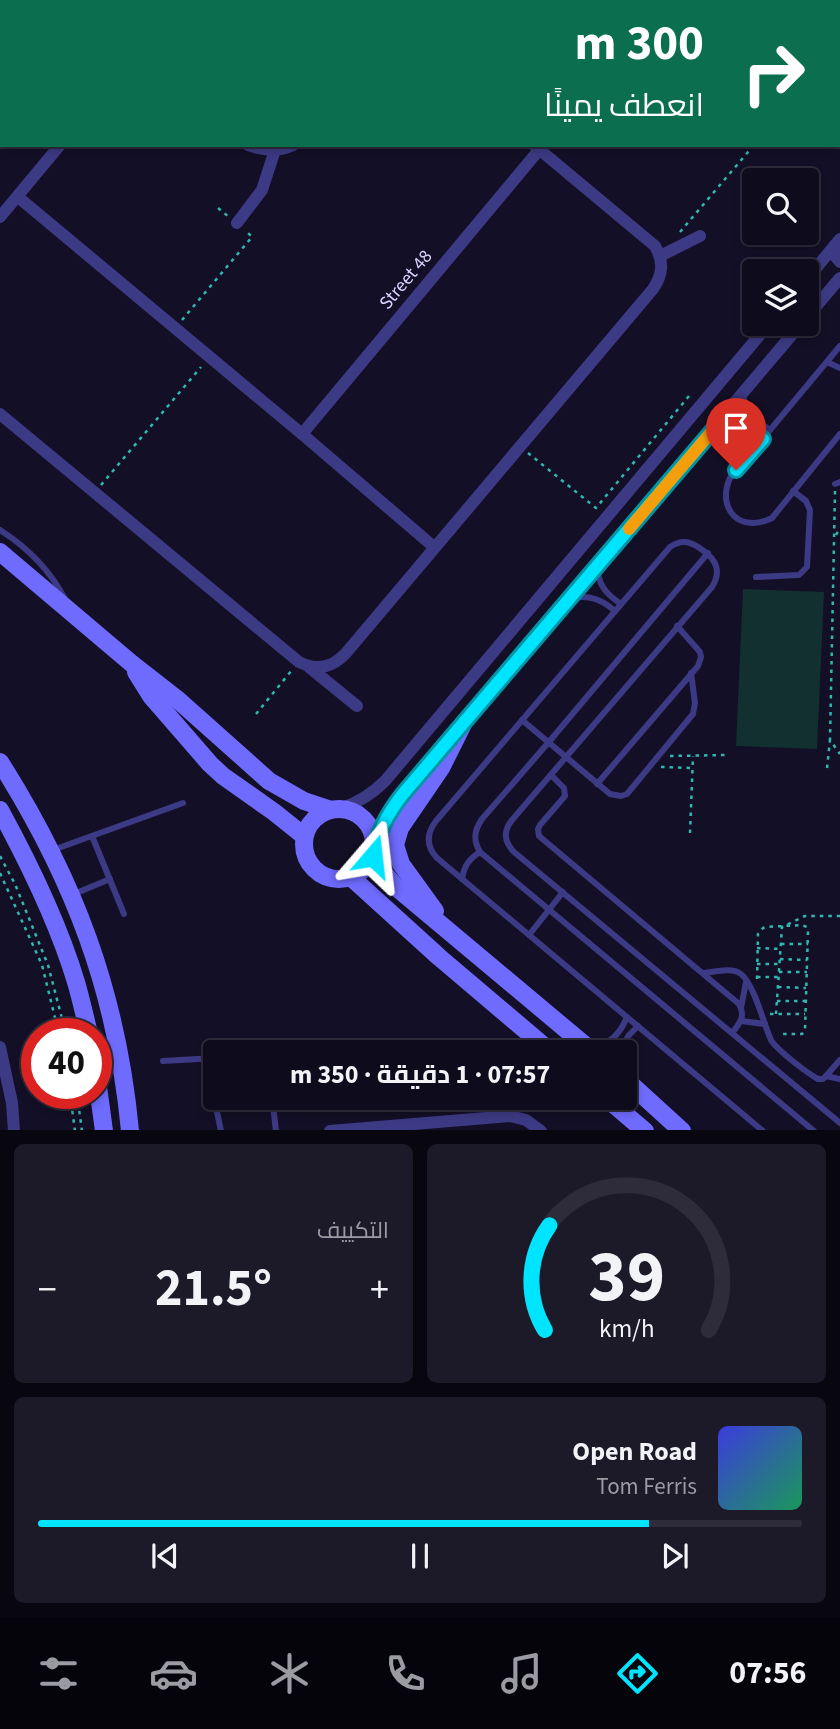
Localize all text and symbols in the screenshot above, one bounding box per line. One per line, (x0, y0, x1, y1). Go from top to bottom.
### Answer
text: 300 m (575, 9, 704, 79)
icon: right (728, 28, 819, 119)
text: انعطف يمينًا (544, 83, 704, 129)
map controls (742, 168, 819, 336)
button: search (742, 168, 819, 245)
street label: Street 48 (373, 244, 439, 316)
button: layers (742, 259, 819, 336)
pin (706, 398, 766, 470)
icon: arrive (717, 409, 755, 447)
position arrow (336, 819, 410, 893)
speed limit sign: 40 (21, 1018, 112, 1109)
text: 07:57 · 1 دقيقة · 350 m (290, 1056, 550, 1093)
text: التكييف (317, 1214, 389, 1247)
text: 39 (588, 1225, 665, 1329)
text: 21.5° (155, 1252, 272, 1326)
text: − (38, 1263, 57, 1317)
text: + (370, 1263, 389, 1317)
text: km/h (599, 1310, 654, 1346)
text: Open Road (572, 1433, 697, 1470)
text: Tom Ferris (596, 1470, 697, 1503)
icon: previous (146, 1537, 184, 1575)
icon: pause (401, 1537, 439, 1575)
icon: next (656, 1537, 694, 1575)
icon: filters (34, 1649, 83, 1698)
icon: car (149, 1649, 198, 1698)
icon: climate (265, 1649, 314, 1698)
icon: phone (381, 1649, 430, 1698)
icon: music (497, 1649, 546, 1698)
icon: directions (613, 1649, 662, 1698)
text: 07:56 (729, 1650, 807, 1696)

